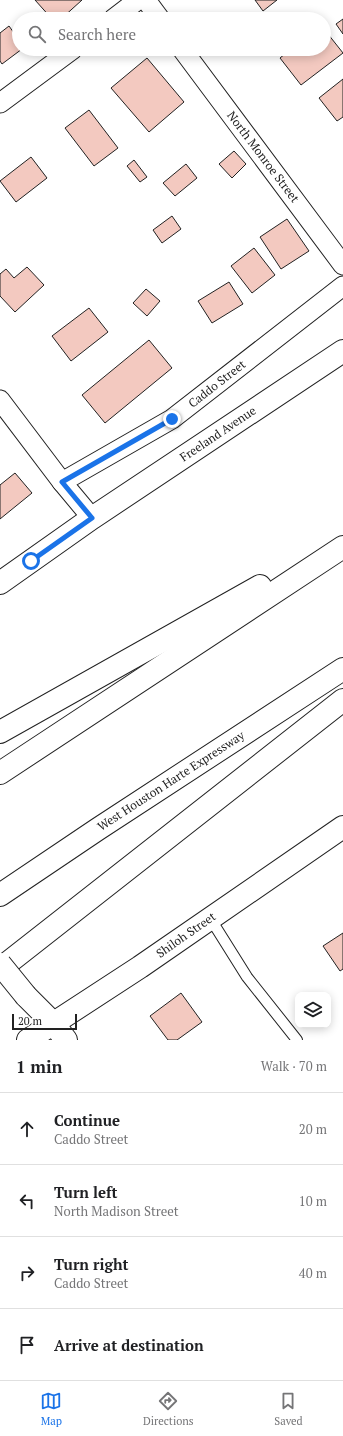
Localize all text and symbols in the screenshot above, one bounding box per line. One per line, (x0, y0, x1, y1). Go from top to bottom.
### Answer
search box (12, 12, 331, 56)
icon: search (26, 23, 48, 45)
text: Search here (58, 24, 136, 44)
street label: North Monroe Street (224, 108, 303, 206)
street label: Caddo Street (185, 356, 249, 411)
street label: Freeland Avenue (177, 403, 259, 465)
route end (163, 410, 181, 428)
route start (22, 552, 40, 570)
street label: West Houston Harte Expressway (94, 727, 248, 834)
street label: Shiloh Street (153, 908, 219, 961)
map controls (295, 992, 331, 1028)
button: layers (295, 992, 331, 1028)
scale bar (12, 1012, 77, 1031)
text: 20 m (18, 1014, 42, 1028)
text: 1 min (16, 1055, 63, 1078)
text: Walk · 70 m (261, 1057, 327, 1075)
text: Continue (54, 1110, 120, 1130)
icon: ahead (16, 1118, 38, 1140)
text: 20 m (299, 1120, 327, 1138)
text: Caddo Street (54, 1130, 128, 1148)
text: Turn left (54, 1182, 118, 1202)
icon: left (16, 1190, 38, 1212)
text: 10 m (299, 1192, 327, 1210)
text: North Madison Street (54, 1202, 179, 1220)
text: Turn right (54, 1254, 129, 1274)
icon: right (16, 1262, 38, 1284)
text: 40 m (299, 1264, 327, 1282)
text: Caddo Street (54, 1274, 128, 1292)
icon: arrive (16, 1334, 38, 1356)
text: Arrive at destination (54, 1335, 204, 1355)
tab: Map (40, 1390, 62, 1428)
tab: Directions (143, 1390, 194, 1428)
tab: Saved (274, 1390, 303, 1428)

